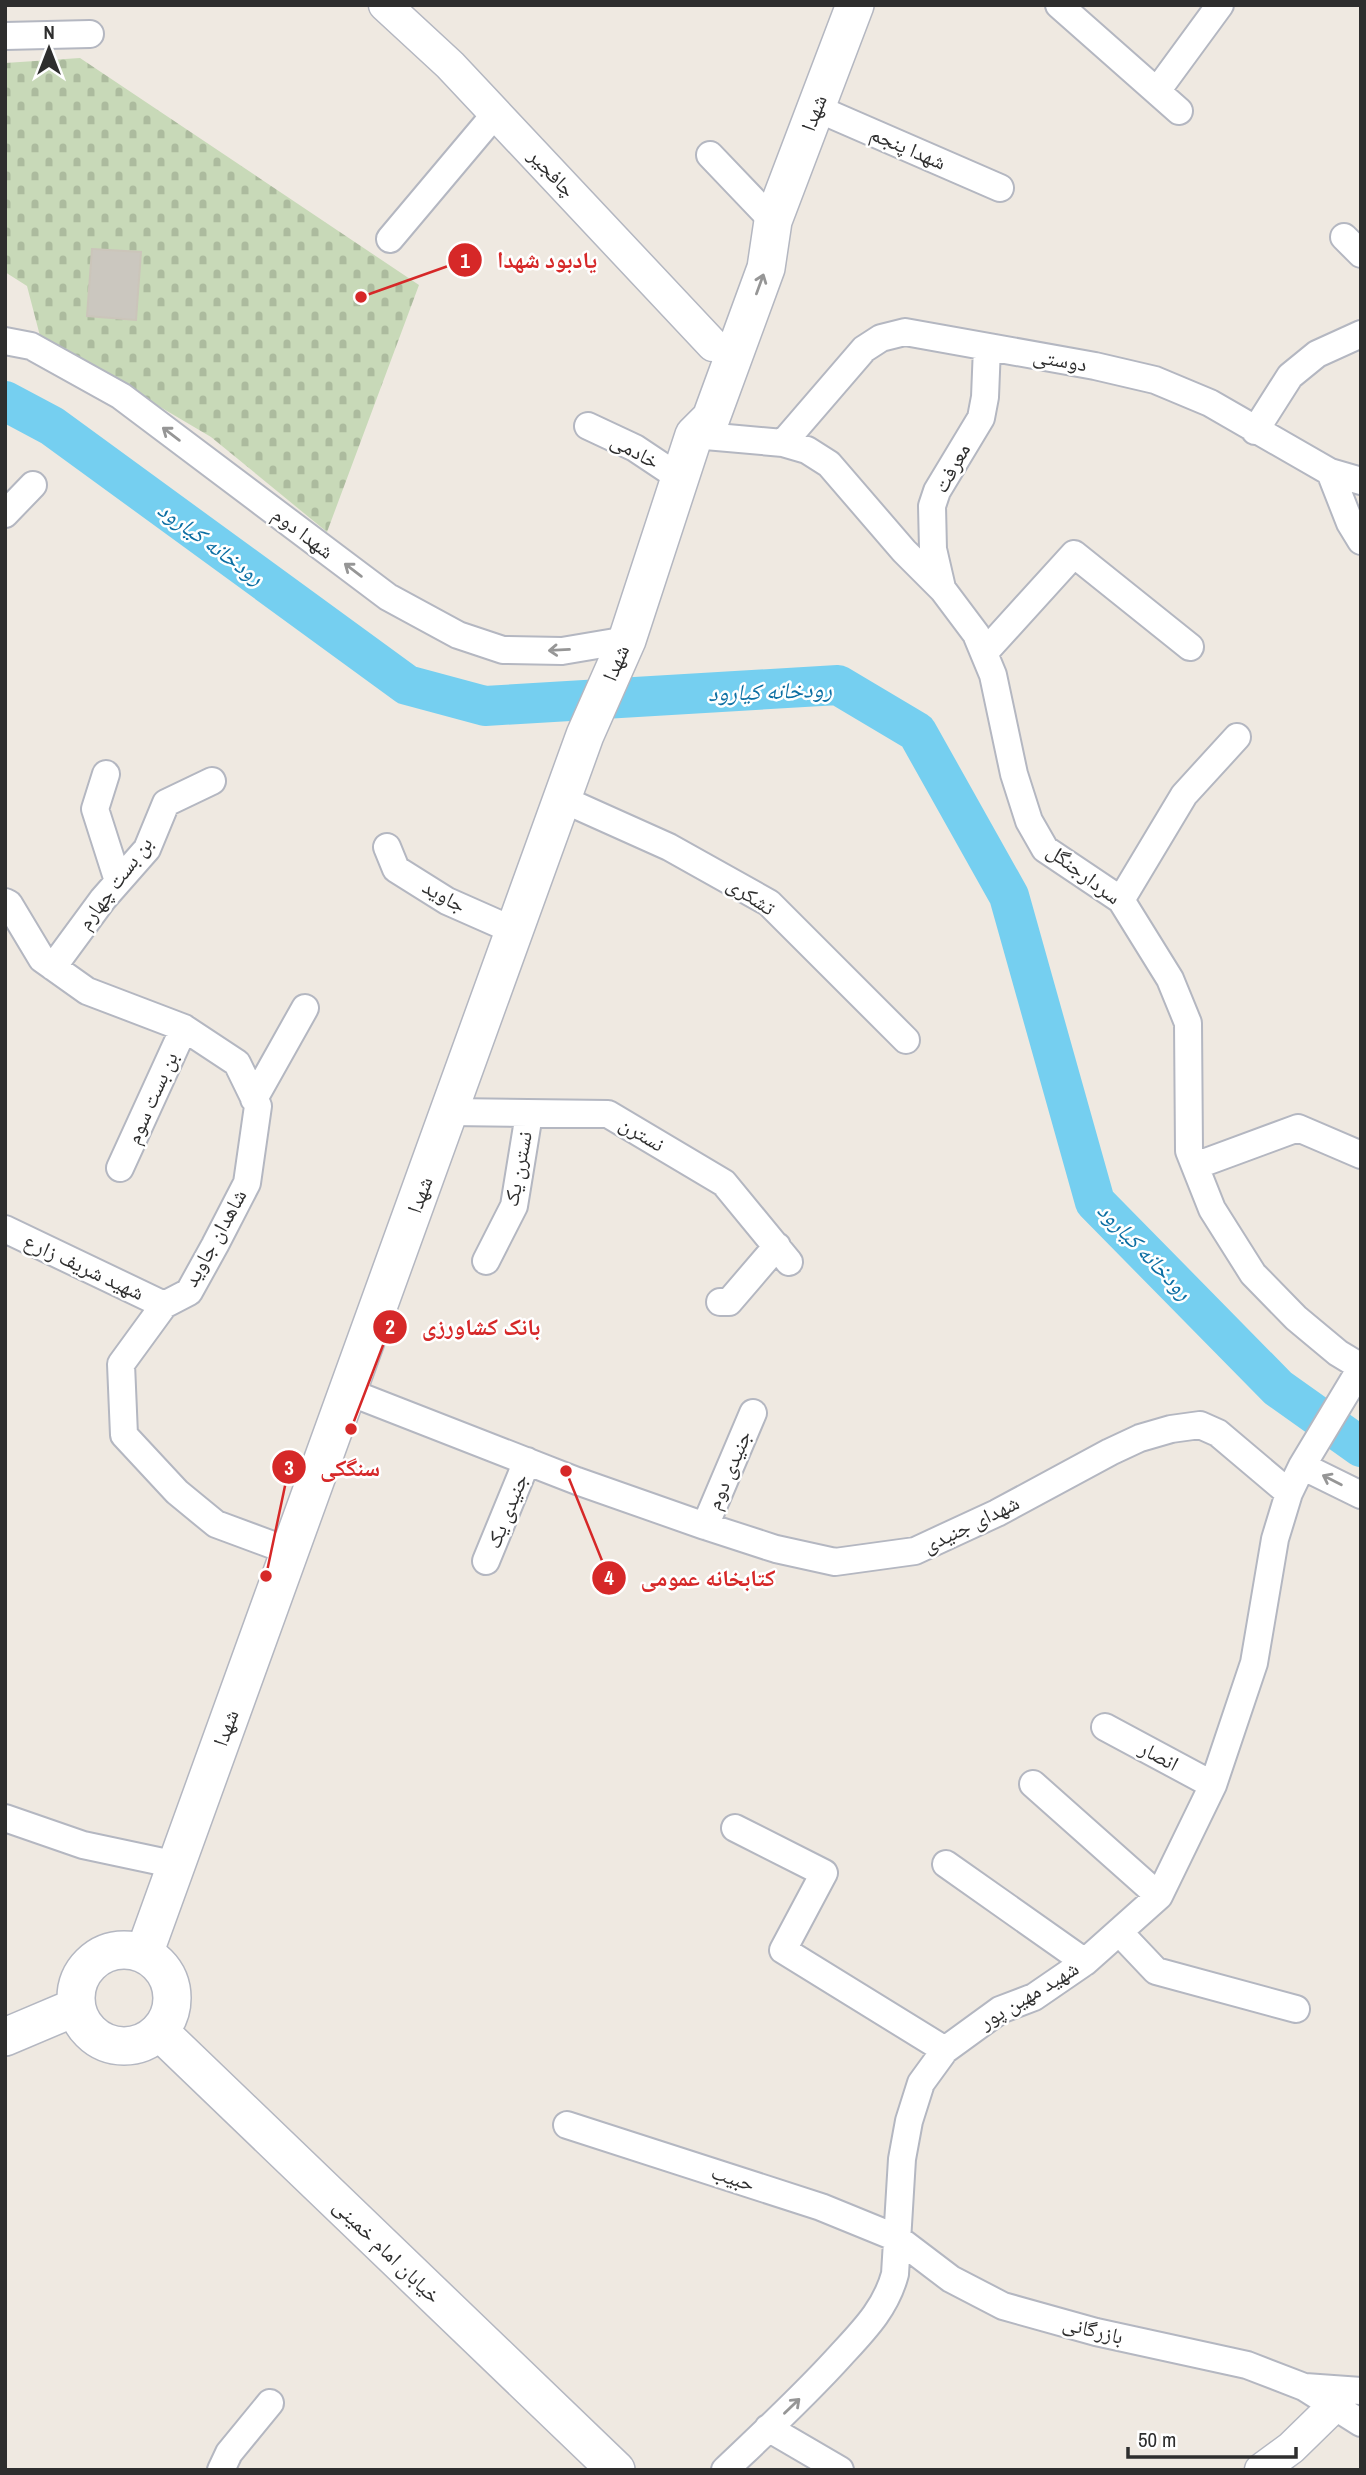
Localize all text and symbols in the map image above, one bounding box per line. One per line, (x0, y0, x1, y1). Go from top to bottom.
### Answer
north arrow (14, 14, 84, 84)
text: N (43, 19, 55, 45)
street label: شهدا (793, 90, 834, 135)
street label: شهدا پنجم (866, 119, 951, 177)
street label: چافجیر (521, 141, 583, 204)
callout: یادبود شهدا (448, 238, 611, 282)
text: یادبود شهدا (497, 244, 597, 275)
text: 1 (460, 246, 470, 275)
one-way arrow (755, 273, 767, 295)
street label: دوستی (1031, 341, 1089, 379)
street label: خادمی (606, 425, 665, 476)
one-way arrow (162, 426, 181, 441)
street label: معرفت (926, 438, 977, 498)
water label: رودخانه کیارود (152, 493, 271, 592)
street label: شهدا دوم (266, 500, 340, 565)
one-way arrow (344, 563, 363, 578)
street label: شهدا (595, 640, 636, 685)
one-way arrow (548, 644, 571, 657)
water label: رودخانه کیارود (707, 673, 833, 708)
street label: بن بست چهارم (70, 830, 159, 935)
street label: سردارجنگل (1041, 836, 1127, 911)
street label: تشکری (721, 869, 781, 922)
street label: جاوید (417, 872, 471, 919)
street label: بن بست سوم (118, 1047, 185, 1149)
street label: نسترن (614, 1109, 670, 1158)
street label: نسترن یک (496, 1129, 539, 1209)
street label: شهدا (400, 1173, 439, 1217)
street label: شاهدان جاوید (176, 1184, 253, 1292)
water label: رودخانه کیارود (1091, 1195, 1200, 1306)
street label: شهید شریف زارع (19, 1226, 149, 1307)
callout: بانک کشاورزى (372, 1305, 554, 1349)
text: بانک کشاورزى (422, 1311, 540, 1342)
text: 2 (385, 1312, 395, 1341)
street label: جنیدی دوم (699, 1426, 758, 1514)
callout: سنگکى (271, 1445, 394, 1489)
text: سنگکى (320, 1452, 380, 1483)
text: 3 (284, 1453, 294, 1482)
street label: جنیدی یک (478, 1469, 535, 1553)
one-way arrow (1322, 1473, 1342, 1487)
street label: شهدای جنیدی (917, 1488, 1024, 1559)
callout: کتابخانه عمومى (592, 1556, 789, 1600)
text: کتابخانه عمومى (641, 1562, 775, 1593)
text: 4 (604, 1563, 614, 1592)
street label: شهدا (206, 1706, 245, 1750)
street label: انصار (1134, 1733, 1184, 1778)
street label: شهید مهین پور (973, 1953, 1084, 2036)
street label: حبیب (708, 2157, 759, 2198)
street label: خیابان امام خمینی (327, 2192, 448, 2310)
street label: بازرگانی (1060, 2308, 1126, 2351)
one-way arrow (783, 2397, 800, 2414)
scale bar (1128, 2416, 1296, 2460)
text: 50 m (1138, 2425, 1176, 2454)

